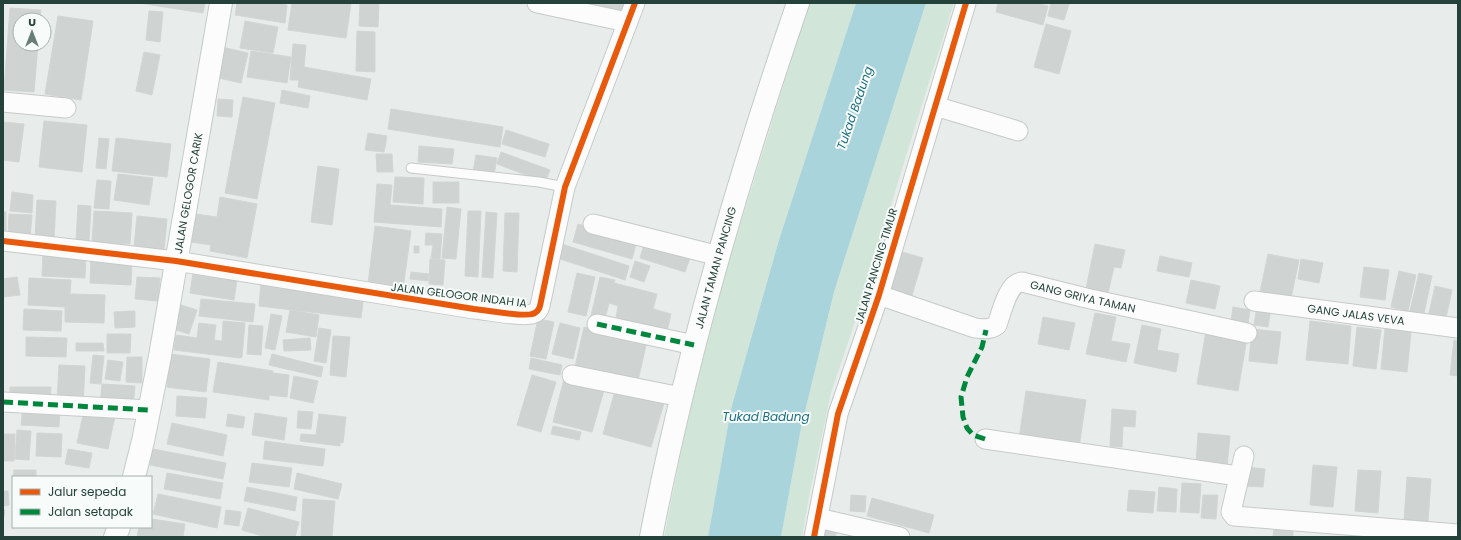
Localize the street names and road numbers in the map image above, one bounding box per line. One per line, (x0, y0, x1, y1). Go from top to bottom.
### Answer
street label: JALAN GELOGOR CARIK (170, 131, 207, 255)
street label: JALAN TAMAN PANCING (691, 204, 740, 331)
street label: JALAN PANCING TIMUR (851, 206, 901, 326)
street label: GANG GRIYA TAMAN (1028, 276, 1137, 317)
street label: JALAN GELOGOR INDAH IA (390, 279, 528, 311)
street label: GANG JALAS VEVA (1306, 300, 1406, 329)

